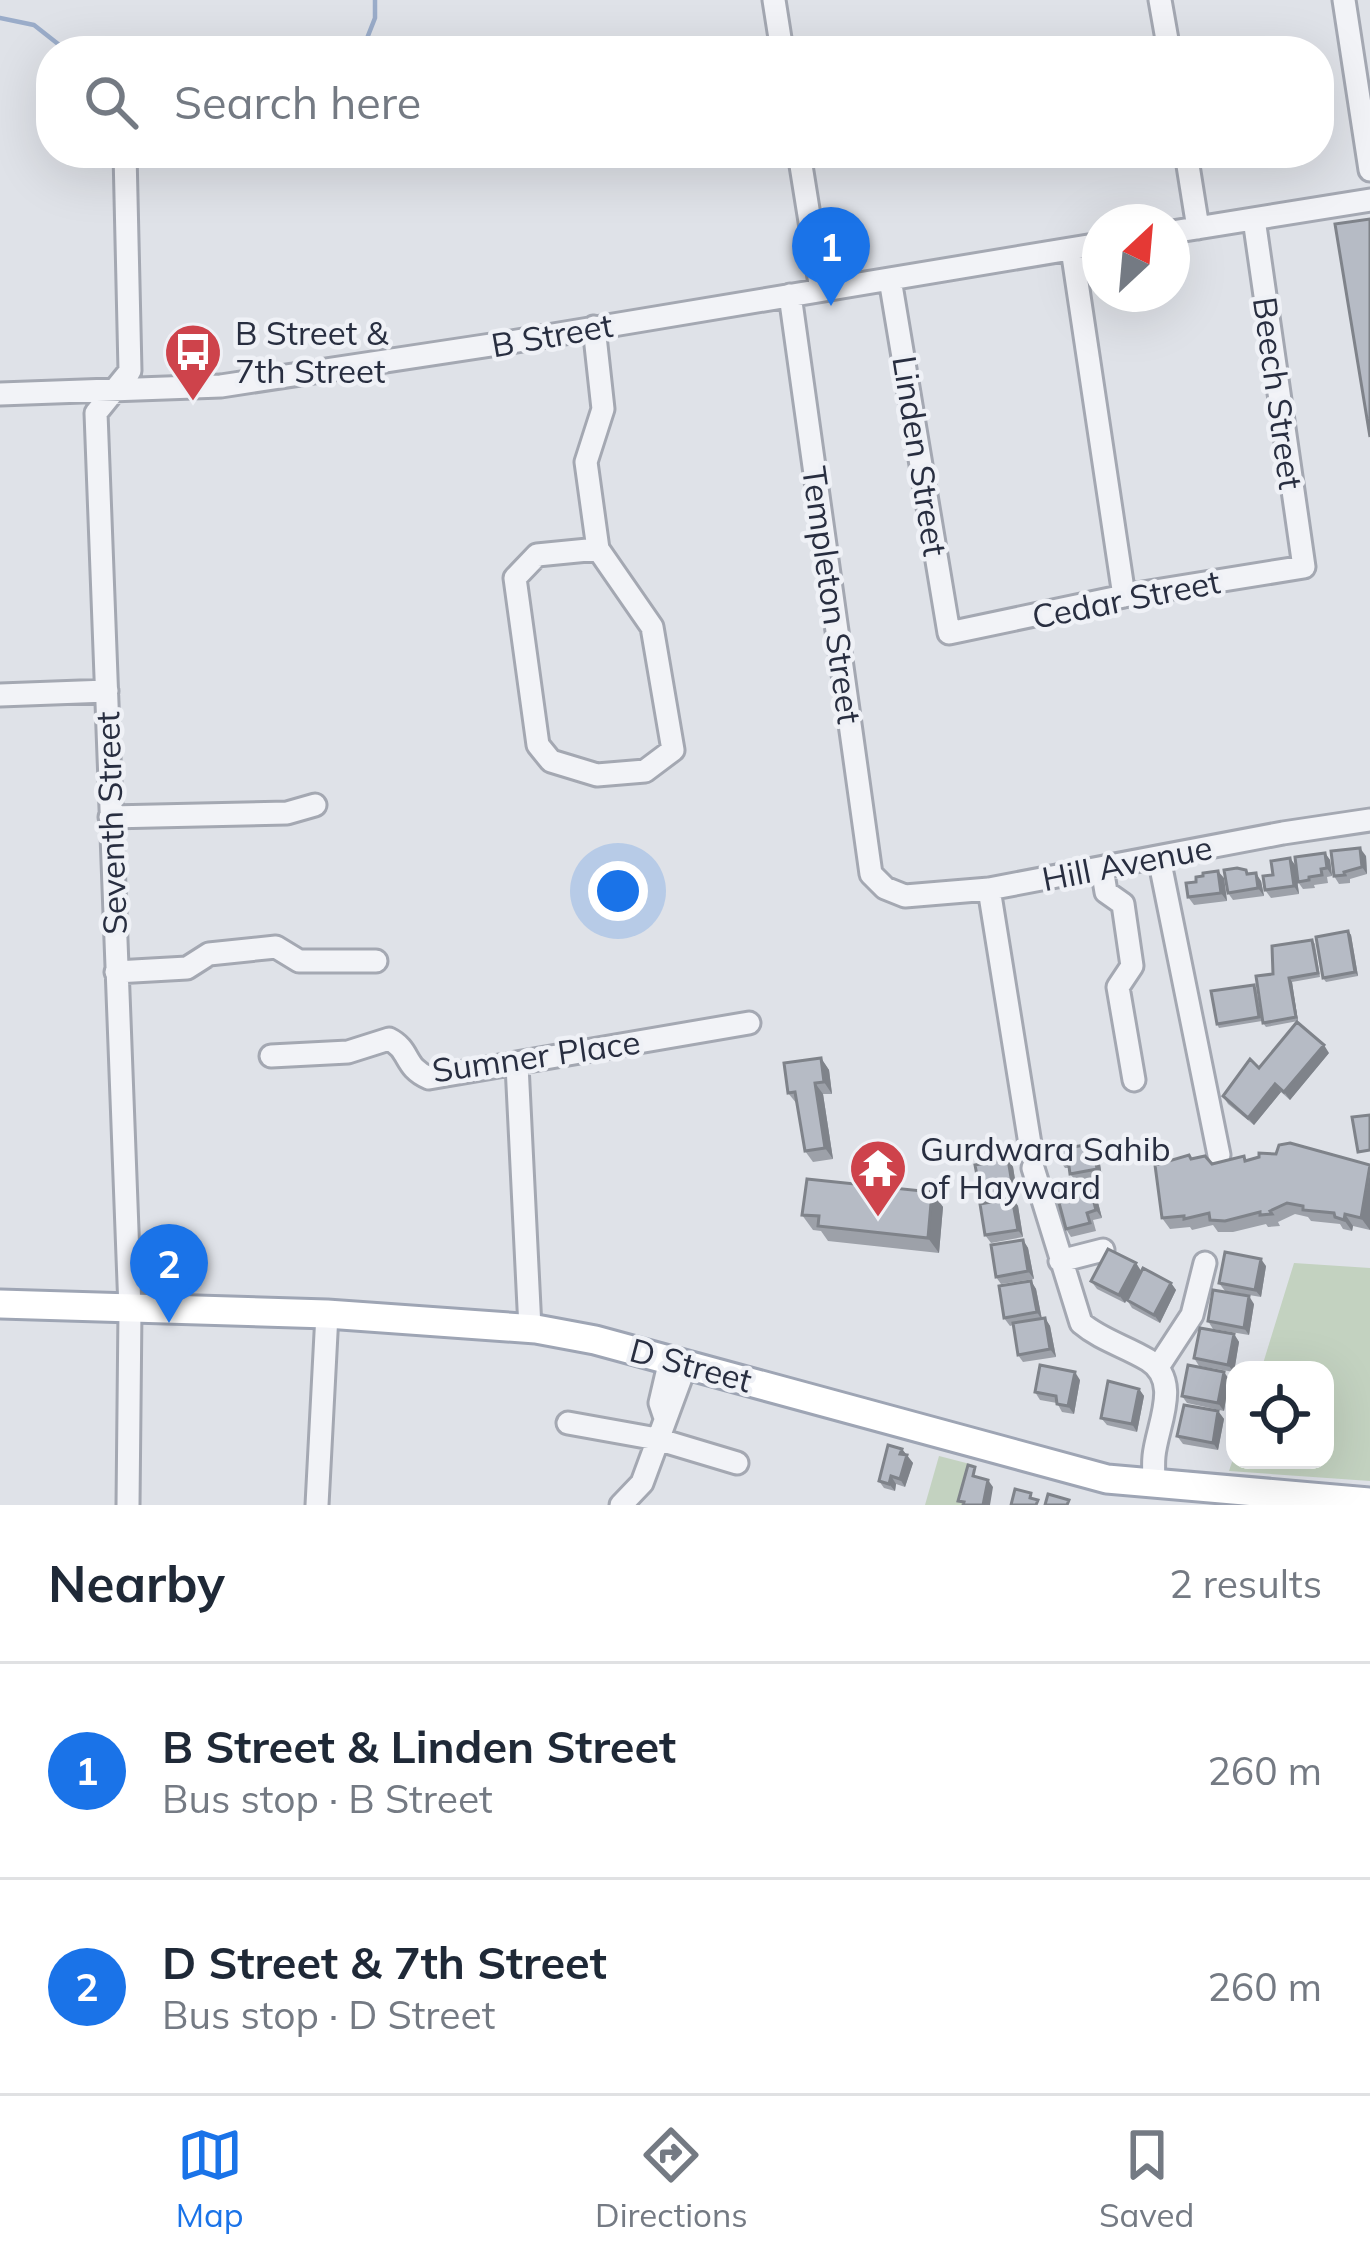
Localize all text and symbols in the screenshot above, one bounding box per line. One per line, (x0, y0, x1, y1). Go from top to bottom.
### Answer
search box (36, 36, 1334, 168)
icon: search (78, 69, 144, 135)
text: Search here (174, 74, 421, 130)
north arrow (1082, 204, 1190, 312)
pin: 1 (792, 207, 870, 306)
street label: Beech Street (1245, 294, 1312, 492)
street label: B Street (488, 304, 616, 365)
place label: B Street & 7th Street (235, 312, 389, 391)
bus stop icon: B Street & 7th Street (162, 321, 224, 403)
street label: Linden Street (884, 353, 957, 559)
street label: Templeton Street (794, 464, 871, 726)
street label: Cedar Street (1028, 560, 1223, 637)
street label: Seventh Street (86, 711, 135, 935)
street label: Hill Avenue (1038, 826, 1215, 899)
your location (588, 861, 648, 921)
street label: Sumner Place (429, 1021, 643, 1090)
place label: Gurdwara Sahib of Hayward (920, 1128, 1170, 1207)
temple icon: Gurdwara Sahib of Hayward (847, 1137, 909, 1219)
pin: 2 (130, 1224, 208, 1323)
street label: D Street (626, 1329, 757, 1400)
map controls (1226, 1361, 1334, 1469)
button: locate (1226, 1361, 1334, 1469)
text: Nearby (48, 1551, 225, 1615)
text: 2 results (1169, 1559, 1322, 1608)
text: B Street & Linden Street (162, 1718, 676, 1774)
text: 1 (75, 1746, 99, 1795)
text: 260 m (1207, 1746, 1322, 1795)
text: Bus stop · B Street (162, 1774, 493, 1823)
text: D Street & 7th Street (162, 1934, 607, 1990)
text: 2 (75, 1962, 99, 2011)
text: 260 m (1207, 1962, 1322, 2011)
text: Bus stop · D Street (162, 1990, 495, 2039)
tab: Map (176, 2122, 244, 2235)
tab: Directions (595, 2122, 748, 2235)
tab: Saved (1099, 2122, 1194, 2235)

